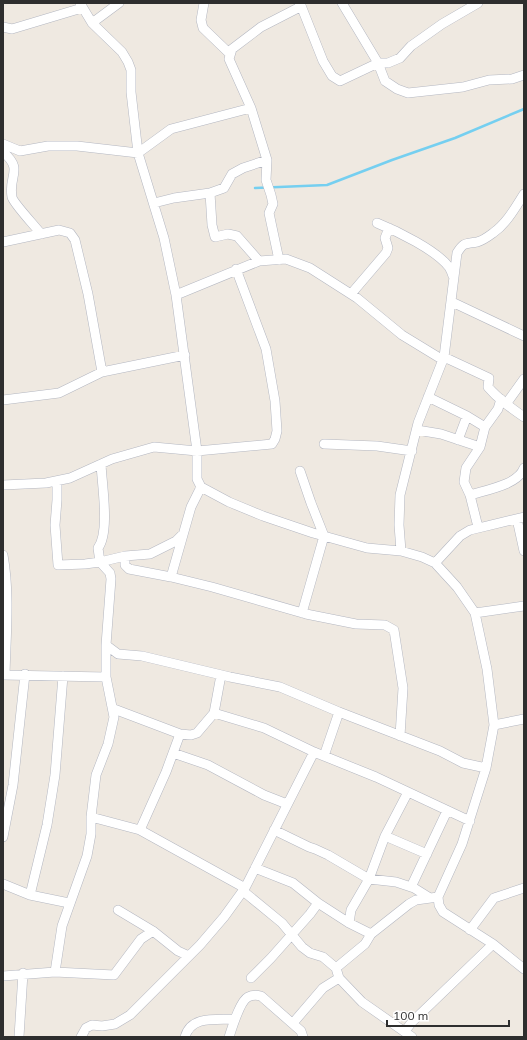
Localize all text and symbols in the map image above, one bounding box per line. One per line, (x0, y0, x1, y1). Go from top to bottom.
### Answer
scale bar (387, 1002, 509, 1028)
text: 100 m (393, 1008, 428, 1023)

